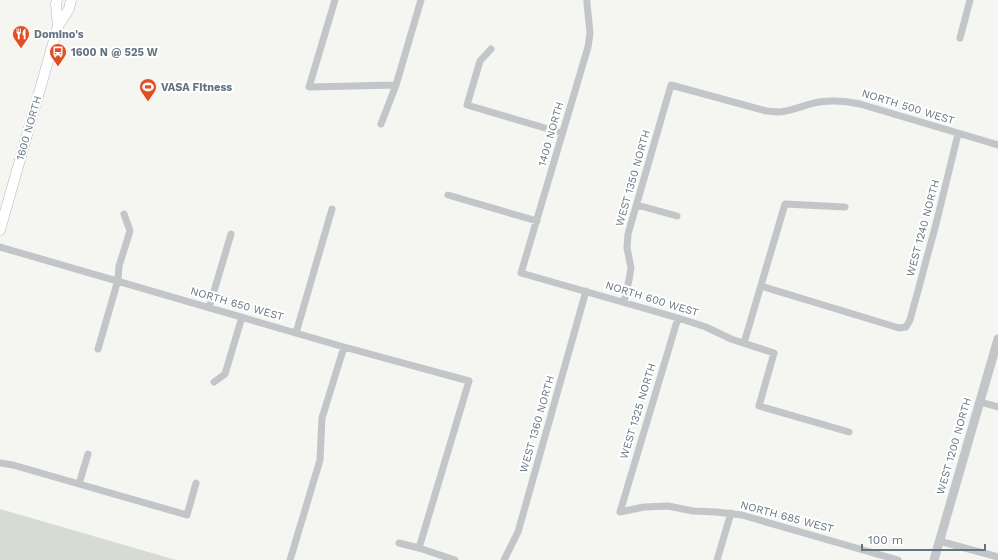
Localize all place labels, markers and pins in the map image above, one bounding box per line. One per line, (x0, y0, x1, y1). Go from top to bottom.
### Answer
restaurant icon: Domino's (11, 24, 31, 49)
place label: Domino's (34, 28, 84, 41)
bus stop icon: 1600 N @ 525 W (48, 42, 68, 67)
place label: 1600 N @ 525 W (71, 46, 158, 59)
sports icon: VASA Fitness (138, 77, 158, 102)
place label: VASA Fitness (161, 81, 232, 94)

